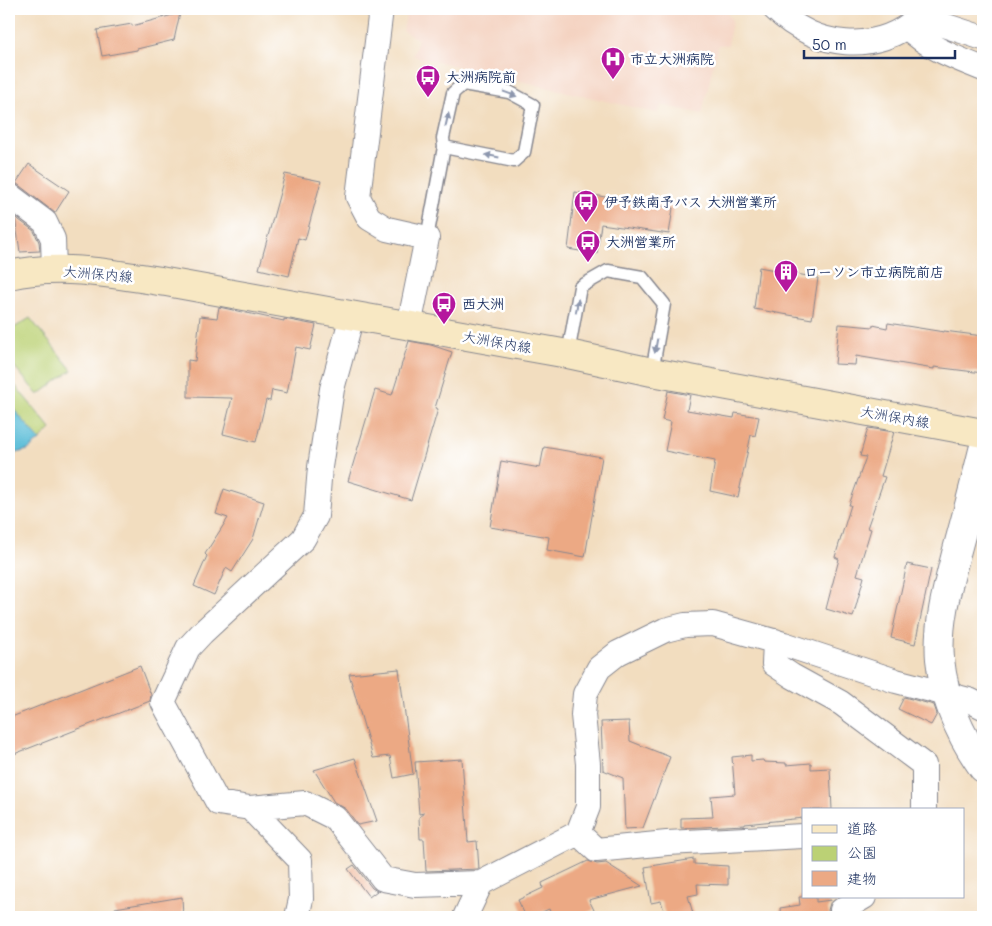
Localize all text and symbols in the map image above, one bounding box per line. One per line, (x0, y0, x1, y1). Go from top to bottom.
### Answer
scale bar (804, 28, 956, 60)
text: 50 m (812, 34, 847, 54)
hospital icon: 市立大洲病院 (600, 46, 626, 80)
place label: 市立大洲病院 (630, 49, 714, 68)
bus stop icon: 大洲病院前 (415, 64, 441, 98)
place label: 大洲病院前 (446, 67, 516, 86)
one-way arrow (502, 91, 517, 98)
one-way arrow (443, 112, 451, 127)
one-way arrow (483, 152, 499, 160)
bus stop icon: 伊予鉄南予バス 大洲営業所 (573, 189, 599, 223)
place label: 伊予鉄南予バス 大洲営業所 (604, 192, 777, 211)
bus stop icon: 大洲営業所 (575, 229, 601, 263)
place label: 大洲営業所 (606, 232, 676, 251)
building icon: ローソン市立病院前店 (773, 259, 799, 293)
street label: 大洲保内線 (62, 261, 134, 286)
place label: ローソン市立病院前店 (804, 262, 944, 281)
bus stop icon: 西大洲 (431, 291, 457, 325)
place label: 西大洲 (462, 294, 504, 313)
one-way arrow (573, 298, 581, 314)
street label: 大洲保内線 (461, 326, 533, 357)
one-way arrow (652, 338, 660, 354)
street label: 大洲保内線 (859, 401, 931, 432)
legend (802, 808, 964, 898)
text: 道路 (847, 818, 877, 838)
text: 公園 (847, 842, 877, 862)
text: 建物 (847, 868, 877, 888)

